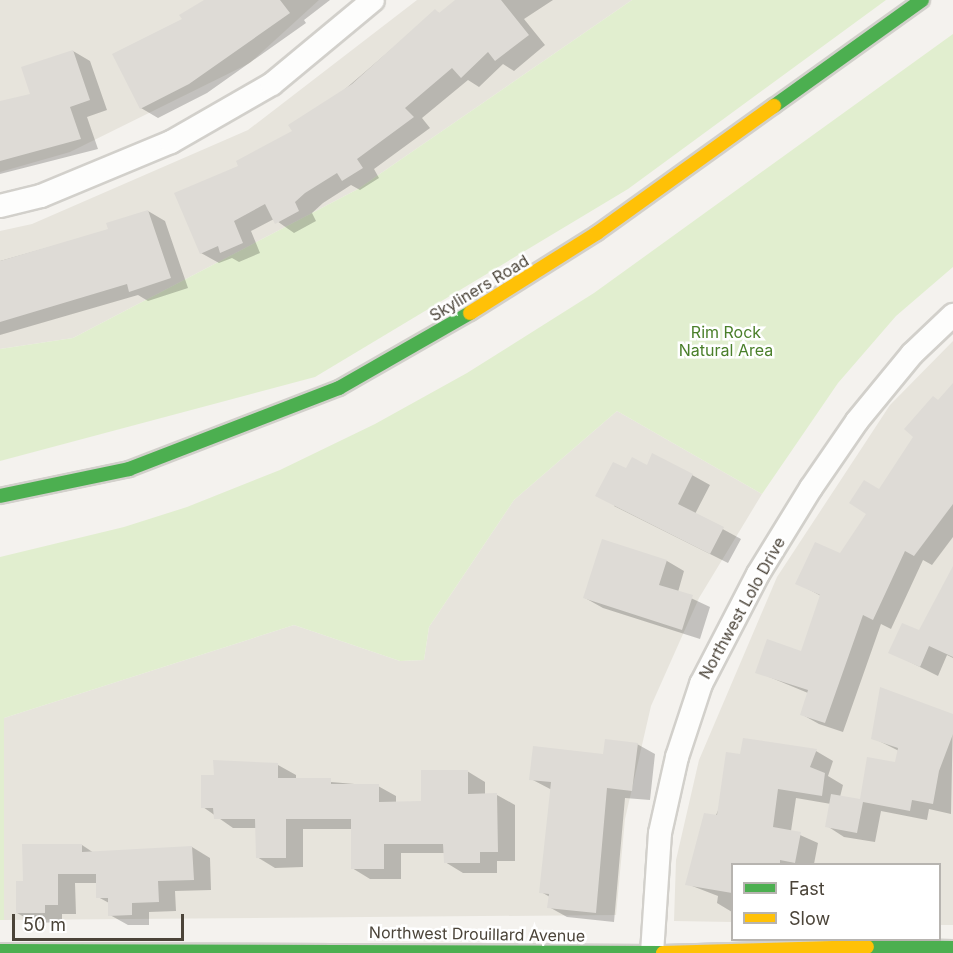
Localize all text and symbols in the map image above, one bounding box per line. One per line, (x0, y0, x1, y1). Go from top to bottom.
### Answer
street label: Skyliners Road (426, 251, 532, 325)
park label: Rim Rock Natural Area (679, 322, 773, 360)
street label: Northwest Lolo Drive (695, 534, 789, 682)
legend (731, 863, 941, 941)
text: Fast (789, 878, 825, 899)
scale bar (15, 902, 188, 940)
text: Slow (789, 908, 830, 929)
text: 50 m (23, 914, 66, 935)
street label: Northwest Drouillard Avenue (369, 923, 585, 945)

